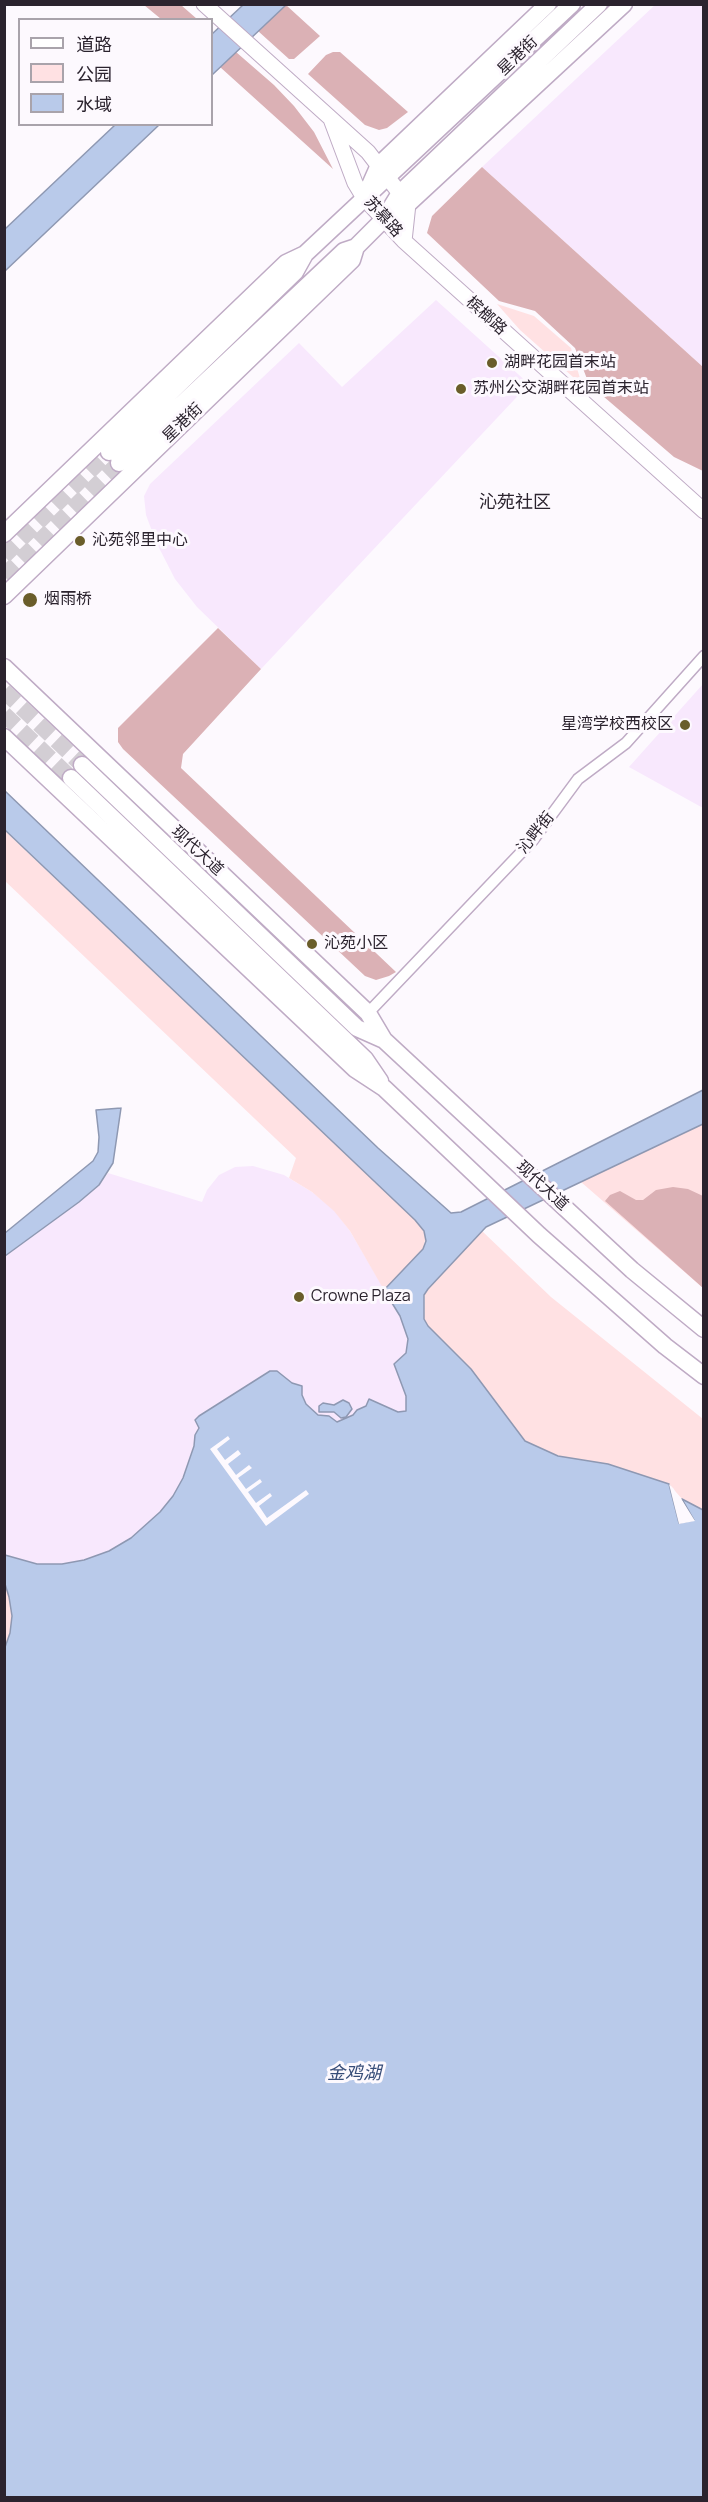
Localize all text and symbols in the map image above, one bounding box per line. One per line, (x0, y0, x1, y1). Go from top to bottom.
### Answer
legend (18, 18, 213, 126)
text: 道路 (76, 32, 112, 56)
street label: 星港街 (494, 32, 542, 80)
text: 公园 (76, 62, 112, 86)
text: 水域 (76, 92, 112, 116)
street label: 苏慕路 (360, 193, 406, 241)
street label: 槟榔路 (462, 293, 510, 339)
place label: 湖畔花园首末站 (504, 353, 616, 373)
marker: 湖畔花园首末站 (485, 356, 499, 370)
place label: 苏州公交湖畔花园首末站 (473, 379, 649, 399)
marker: 苏州公交湖畔花园首末站 (454, 382, 468, 396)
street label: 星港街 (159, 399, 207, 447)
district label: 沁苑社区 (479, 492, 551, 514)
place label: 沁苑邻里中心 (92, 531, 188, 551)
marker: 沁苑邻里中心 (73, 534, 87, 548)
place label: 烟雨桥 (44, 590, 92, 610)
marker: 烟雨桥 (21, 591, 39, 609)
place label: 星湾学校西校区 (561, 715, 673, 735)
marker: 星湾学校西校区 (678, 718, 692, 732)
street label: 沁畔街 (513, 808, 559, 858)
street label: 现代大道 (167, 822, 227, 880)
place label: 沁苑小区 (324, 934, 388, 954)
marker: 沁苑小区 (305, 937, 319, 951)
street label: 现代大道 (512, 1157, 572, 1215)
place label: Crowne Plaza (311, 1287, 411, 1307)
marker: Crowne Plaza (292, 1290, 306, 1304)
water label: 金鸡湖 (327, 2063, 381, 2085)

